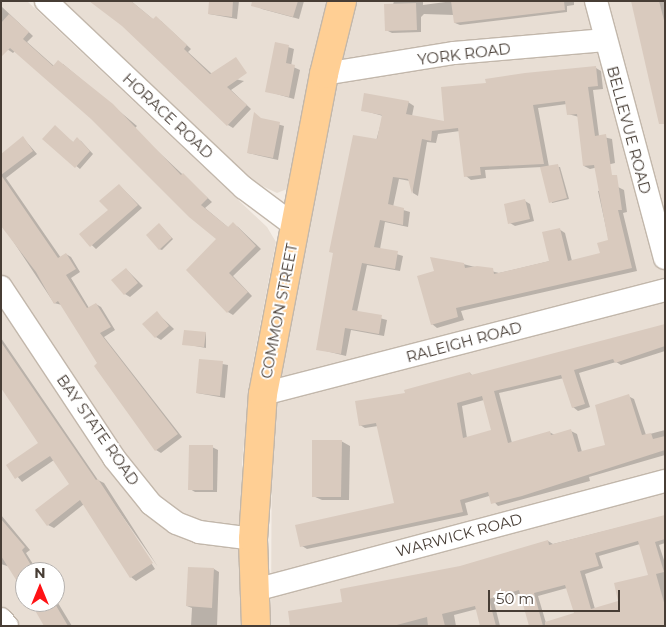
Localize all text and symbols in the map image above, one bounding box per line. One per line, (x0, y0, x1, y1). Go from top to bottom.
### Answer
street label: YORK ROAD (416, 39, 512, 69)
street label: BELLEVUE ROAD (603, 64, 655, 196)
street label: HORACE ROAD (119, 69, 217, 163)
street label: COMMON STREET (257, 242, 301, 380)
street label: RALEIGH ROAD (404, 318, 524, 366)
street label: BAY STATE ROAD (53, 371, 143, 489)
street label: WARWICK ROAD (394, 509, 524, 561)
north arrow (15, 562, 65, 612)
text: N (34, 564, 46, 582)
scale bar (491, 580, 624, 612)
text: 50 m (496, 589, 534, 608)

